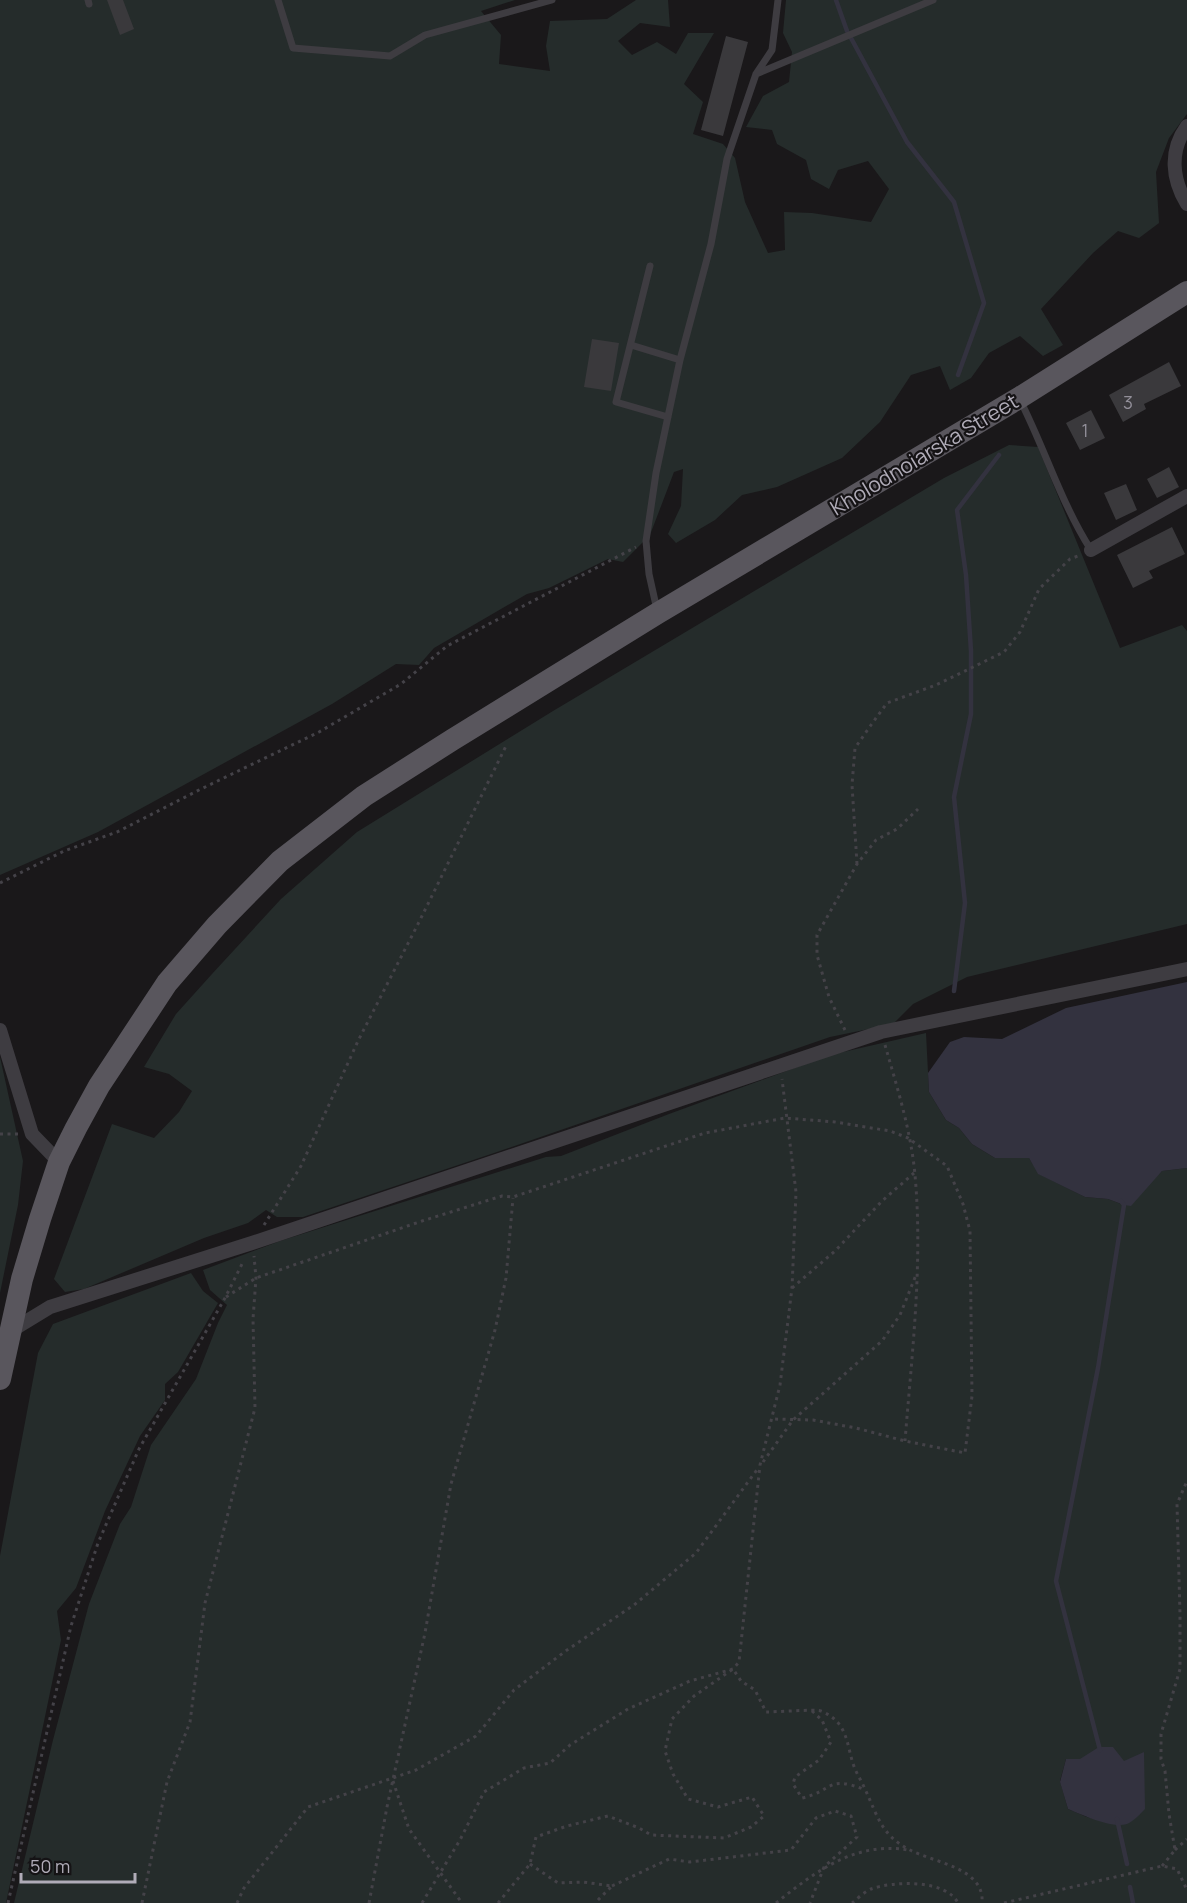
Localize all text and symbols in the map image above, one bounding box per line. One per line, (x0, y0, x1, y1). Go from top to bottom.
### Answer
street label: Kholodnoiarska Street (825, 387, 1023, 521)
house number: 3 (1123, 390, 1133, 414)
house number: 1 (1081, 418, 1089, 442)
scale bar (21, 1846, 135, 1884)
text: 50 m (30, 1854, 70, 1878)

